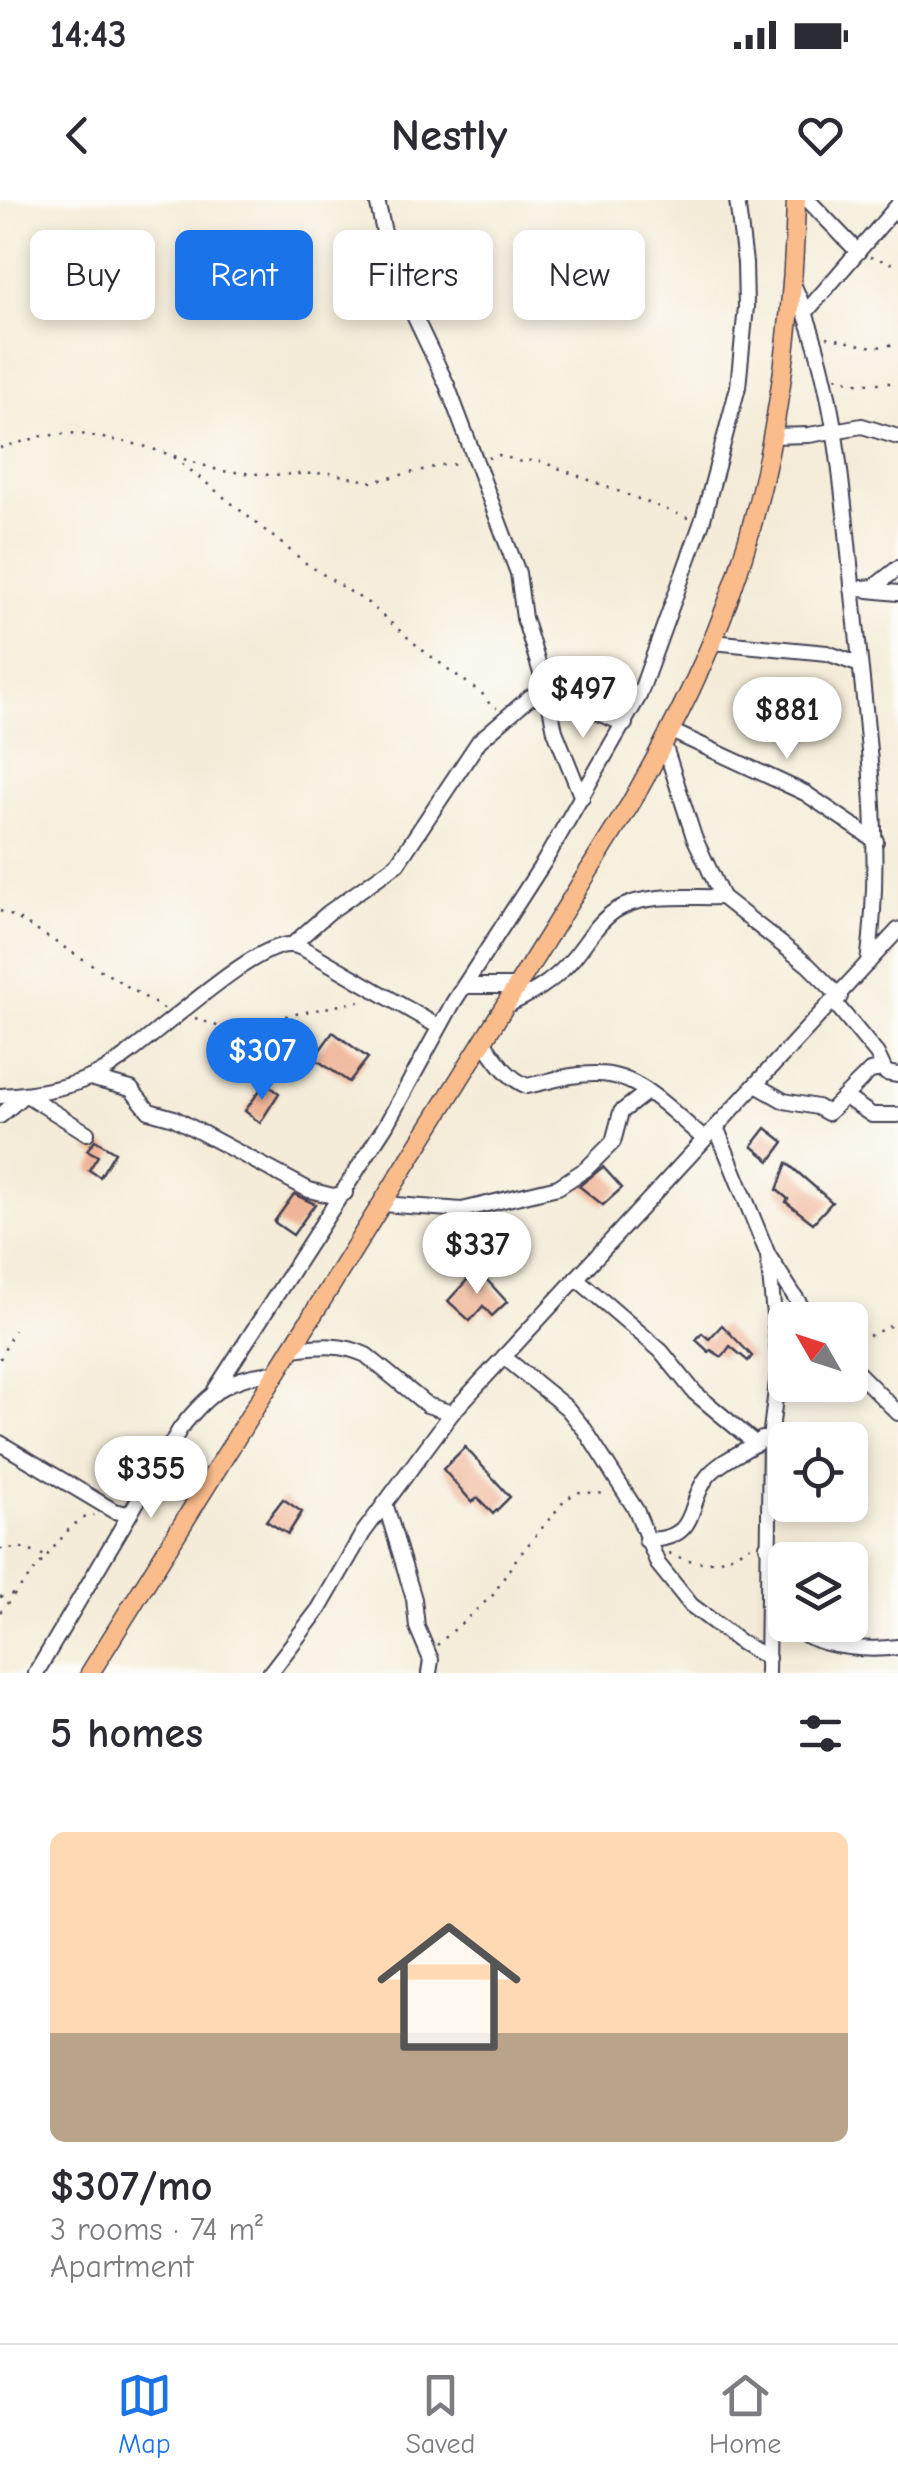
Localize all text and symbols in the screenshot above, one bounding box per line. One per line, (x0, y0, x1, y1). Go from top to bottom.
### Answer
text: 14:43 (50, 13, 127, 57)
icon: back (50, 108, 105, 163)
icon: heart (793, 108, 848, 163)
text: Nestly (391, 109, 507, 161)
chip: Buy (30, 230, 155, 320)
chip: Rent (175, 230, 313, 320)
chip: Filters (333, 230, 493, 320)
chip: New (513, 230, 645, 320)
pin: $497 (524, 656, 642, 741)
text: $497 (550, 670, 616, 707)
pin: $881 (728, 677, 846, 762)
text: $881 (755, 691, 819, 728)
pin: $307 (203, 1018, 321, 1103)
text: $307 (228, 1032, 296, 1069)
pin: $337 (418, 1212, 536, 1297)
text: $337 (444, 1226, 510, 1263)
north arrow (768, 1302, 868, 1402)
map controls (768, 1302, 868, 1642)
button: locate (768, 1422, 868, 1522)
pin: $355 (92, 1436, 210, 1521)
text: $355 (116, 1450, 186, 1487)
button: layers (768, 1542, 868, 1642)
icon: filters (793, 1706, 848, 1761)
text: 5 homes (50, 1709, 203, 1758)
icon: home (359, 1897, 539, 2077)
text: $307/mo (50, 2162, 212, 2211)
text: 3 rooms · 74 m² (50, 2211, 263, 2248)
text: Apartment (50, 2248, 193, 2285)
tab: Map (117, 2368, 172, 2460)
tab: Saved (405, 2368, 475, 2460)
tab: Home (709, 2368, 781, 2460)

